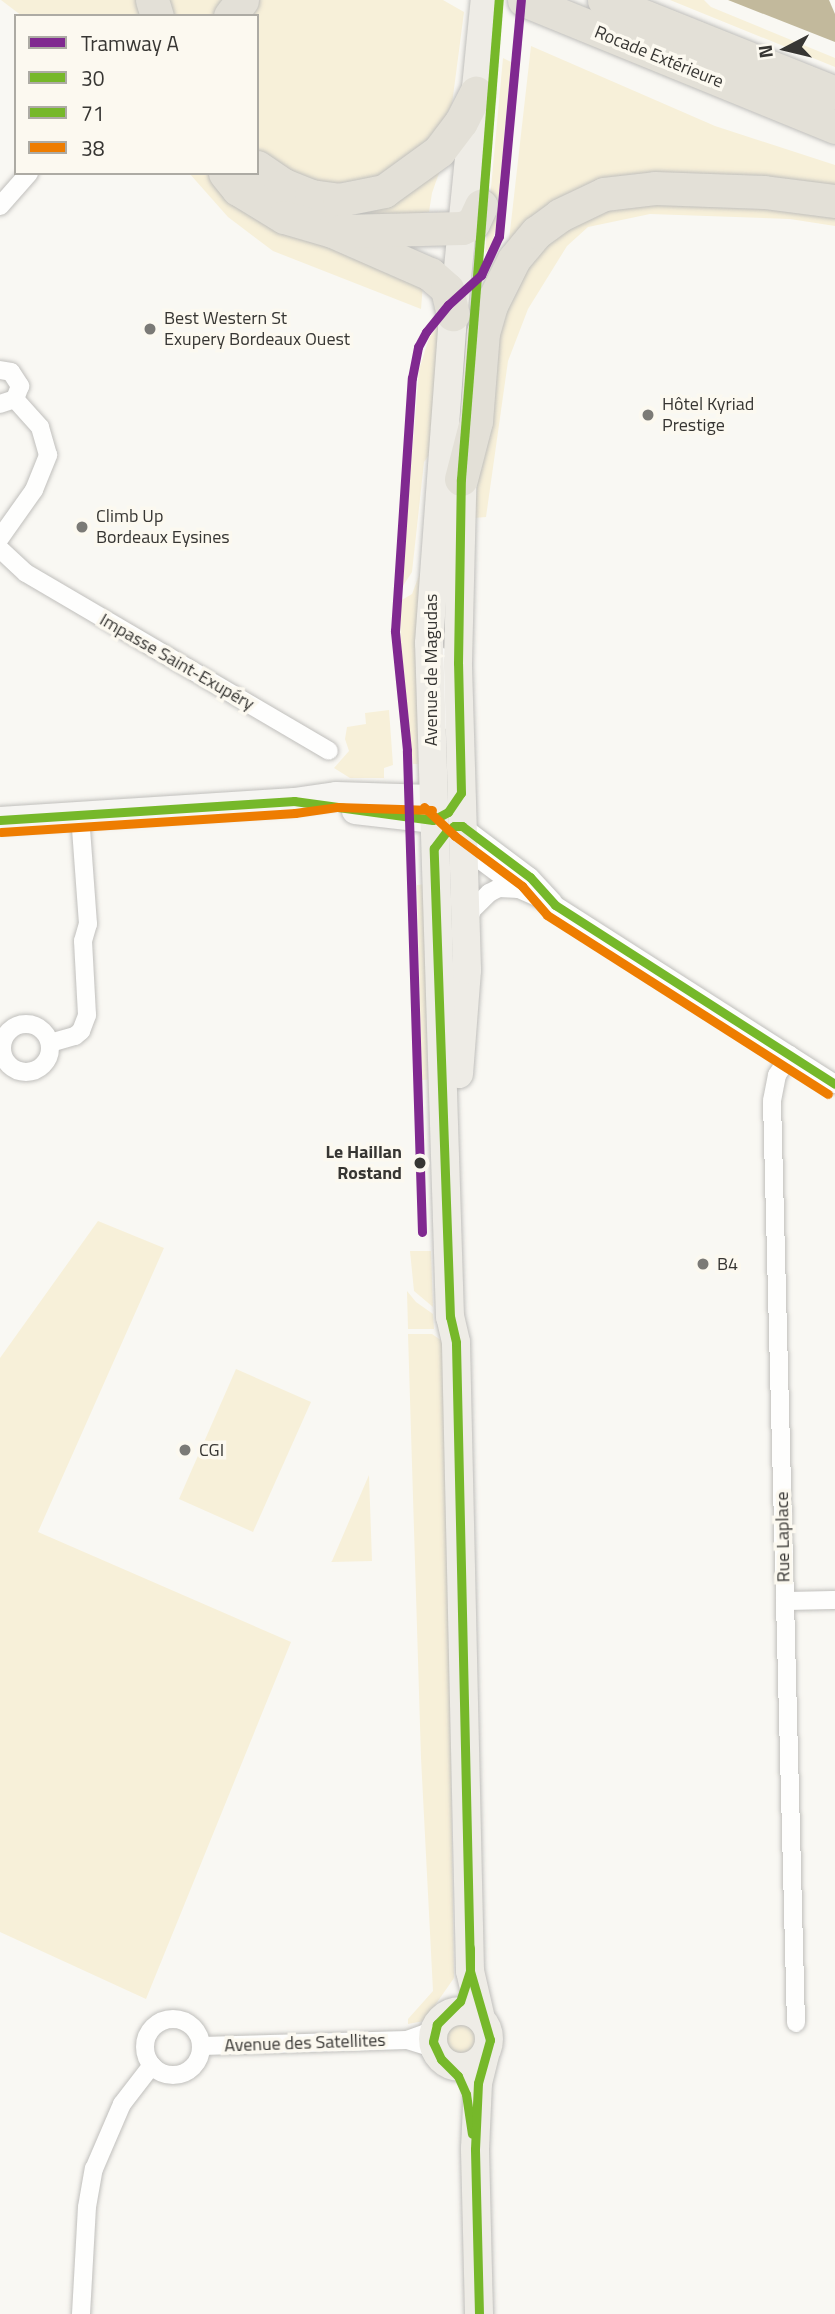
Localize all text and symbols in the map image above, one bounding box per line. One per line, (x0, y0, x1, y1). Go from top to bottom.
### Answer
legend (14, 14, 259, 175)
north arrow (751, 14, 821, 84)
street label: Rocade Extérieure (591, 21, 727, 93)
text: Tramway A (81, 27, 179, 59)
text: N (749, 43, 780, 60)
text: 30 (81, 62, 105, 94)
text: 71 (81, 97, 105, 129)
text: 38 (81, 132, 105, 164)
place label: Best Western St Exupery Bordeaux Ouest (164, 308, 350, 350)
marker: Best Western St Exupery Bordeaux Ouest (142, 321, 158, 337)
place label: Hôtel Kyriad Prestige (662, 394, 754, 436)
marker: Hôtel Kyriad Prestige (640, 407, 656, 423)
place label: Climb Up Bordeaux Eysines (96, 506, 230, 548)
marker: Climb Up Bordeaux Eysines (74, 519, 90, 535)
street label: Avenue de Magudas (420, 594, 442, 746)
street label: Impasse Saint-Exupéry (96, 609, 258, 715)
place label: Le Haillan Rostand (325, 1142, 402, 1184)
marker: Le Haillan Rostand (409, 1152, 431, 1174)
place label: B4 (717, 1253, 738, 1275)
marker: B4 (695, 1256, 711, 1272)
place label: CGI (199, 1439, 224, 1461)
marker: CGI (177, 1442, 193, 1458)
street label: Rue Laplace (771, 1491, 795, 1583)
street label: Avenue des Satellites (224, 2029, 386, 2057)

